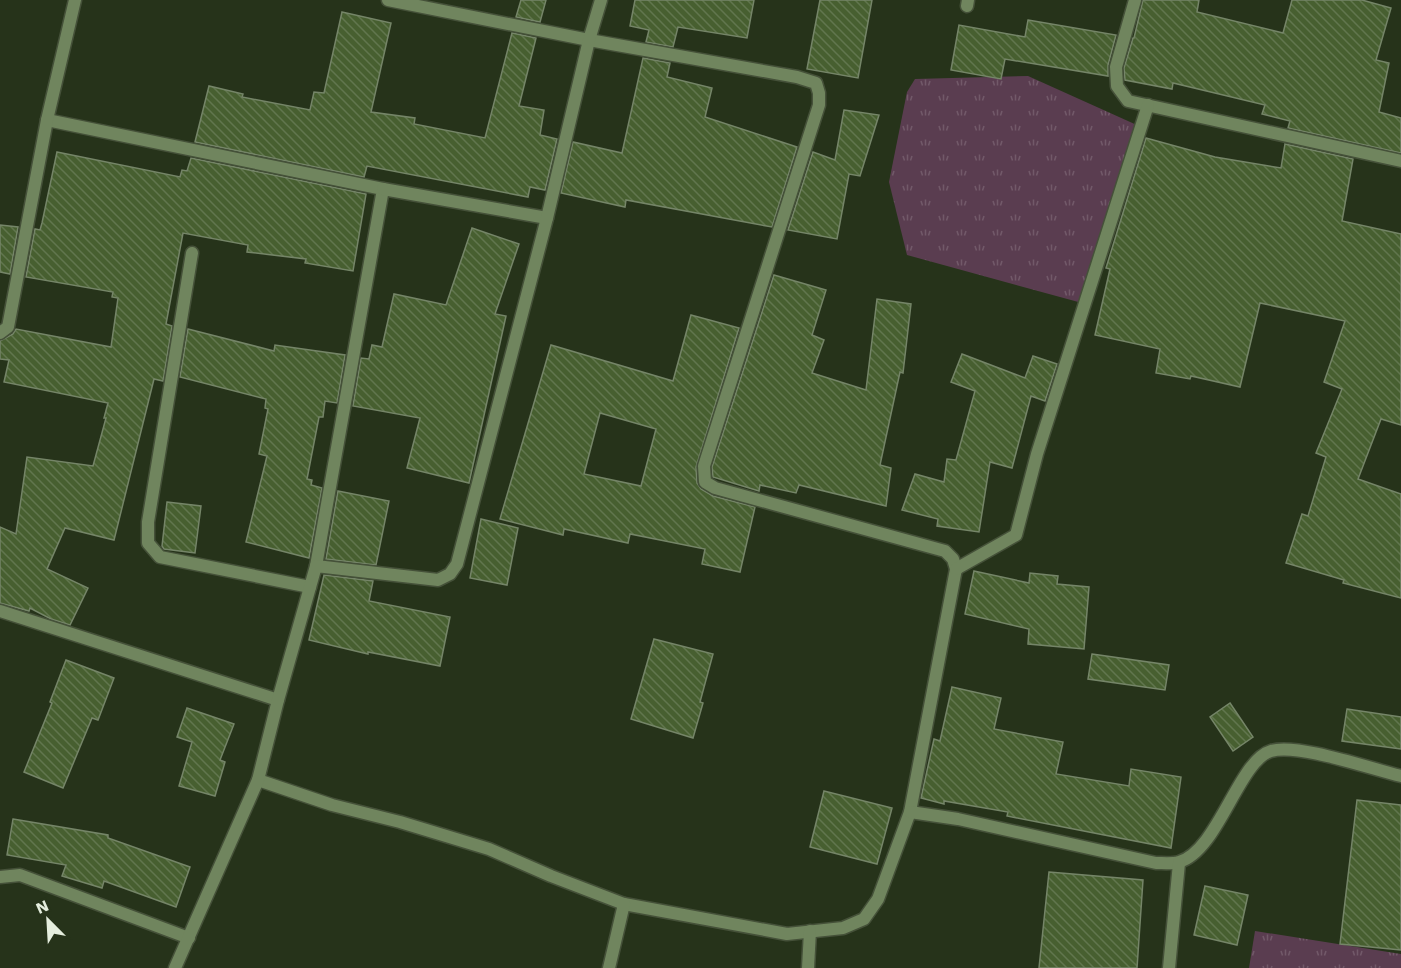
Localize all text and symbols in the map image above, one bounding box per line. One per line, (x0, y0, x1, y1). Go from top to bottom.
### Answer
north arrow (18, 890, 78, 950)
text: N (33, 896, 51, 918)

